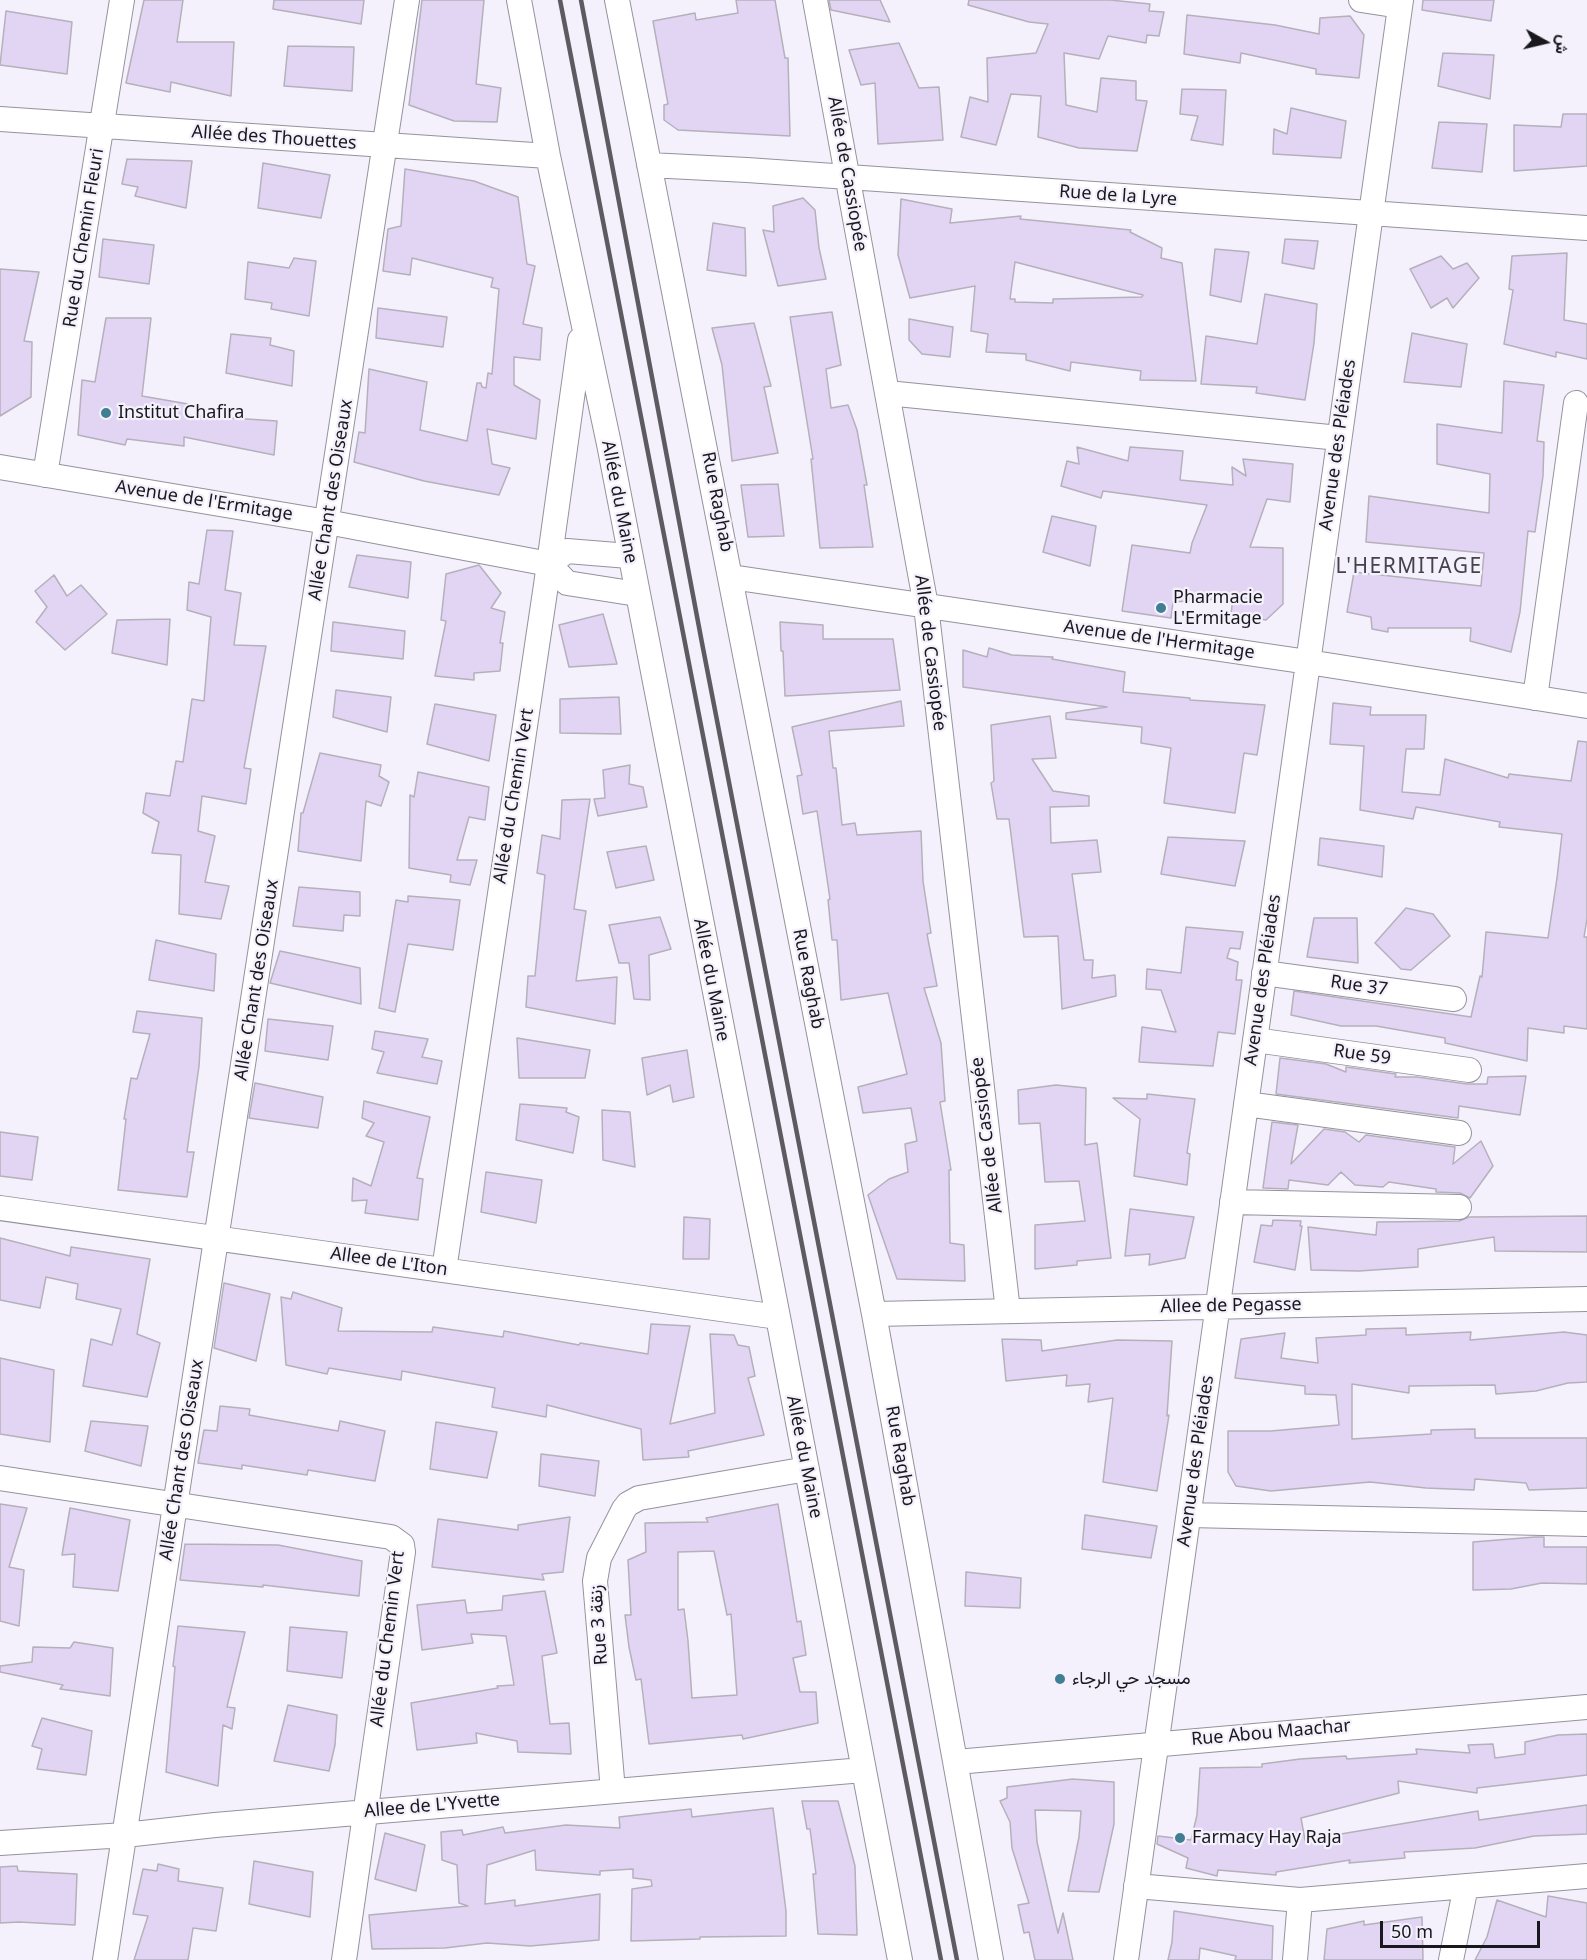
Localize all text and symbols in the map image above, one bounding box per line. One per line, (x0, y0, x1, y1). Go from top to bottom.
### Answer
north arrow (1515, 12, 1575, 72)
text: ش (1551, 33, 1575, 56)
street label: Allée de Cassiopée (823, 95, 871, 253)
street label: Allée des Thouettes (191, 121, 357, 155)
street label: Rue du Chemin Fleuri (59, 147, 109, 329)
street label: Rue de la Lyre (1058, 181, 1178, 211)
street label: Avenue des Pléiades (1315, 358, 1361, 532)
street label: Allée Chant des Oiseaux (304, 398, 358, 602)
place label: Institut Chafira (118, 402, 244, 424)
marker: Institut Chafira (99, 406, 113, 420)
street label: Allée du Maine (596, 439, 642, 565)
street label: Rue Raghab (697, 450, 737, 554)
street label: Avenue de l'Ermitage (114, 476, 294, 526)
district label: L'HERMITAGE (1335, 554, 1483, 580)
street label: Allée de Cassiopée (910, 574, 950, 732)
place label: Pharmacie L'Ermitage (1173, 587, 1263, 630)
marker: Pharmacie L'Ermitage (1154, 601, 1168, 615)
street label: Avenue de l'Hermitage (1062, 616, 1256, 664)
street label: Allée du Chemin Vert (489, 707, 539, 885)
street label: Allée Chant des Oiseaux (230, 878, 284, 1082)
street label: Avenue des Pléiades (1240, 893, 1286, 1067)
street label: Allée du Maine (688, 917, 734, 1043)
street label: Rue Raghab (788, 927, 828, 1031)
street label: Rue 37 (1329, 971, 1389, 1001)
street label: Rue 59 (1332, 1040, 1392, 1070)
street label: Allée de Cassiopée (967, 1056, 1007, 1214)
street label: Allee de L'Iton (329, 1243, 449, 1281)
street label: Allee de Pegasse (1160, 1294, 1302, 1318)
street label: Allée Chant des Oiseaux (155, 1358, 209, 1562)
street label: Avenue des Pléiades (1173, 1374, 1219, 1548)
street label: Allée du Maine (781, 1394, 827, 1520)
street label: Rue Raghab (881, 1404, 919, 1508)
street label: Allée du Chemin Vert (366, 1550, 410, 1728)
street label: Rue 3 زنقة (585, 1584, 613, 1666)
place label: مسجد حي الرجاء (1072, 1668, 1191, 1690)
marker: مسجد حي الرجاء (1053, 1672, 1067, 1686)
street label: Rue Abou Maachar (1190, 1715, 1352, 1751)
street label: Allee de L'Yvette (363, 1789, 501, 1823)
place label: Farmacy Hay Raja (1192, 1827, 1342, 1849)
marker: Farmacy Hay Raja (1173, 1831, 1187, 1845)
scale bar (1383, 1909, 1544, 1947)
text: 50 m (1391, 1919, 1433, 1943)

